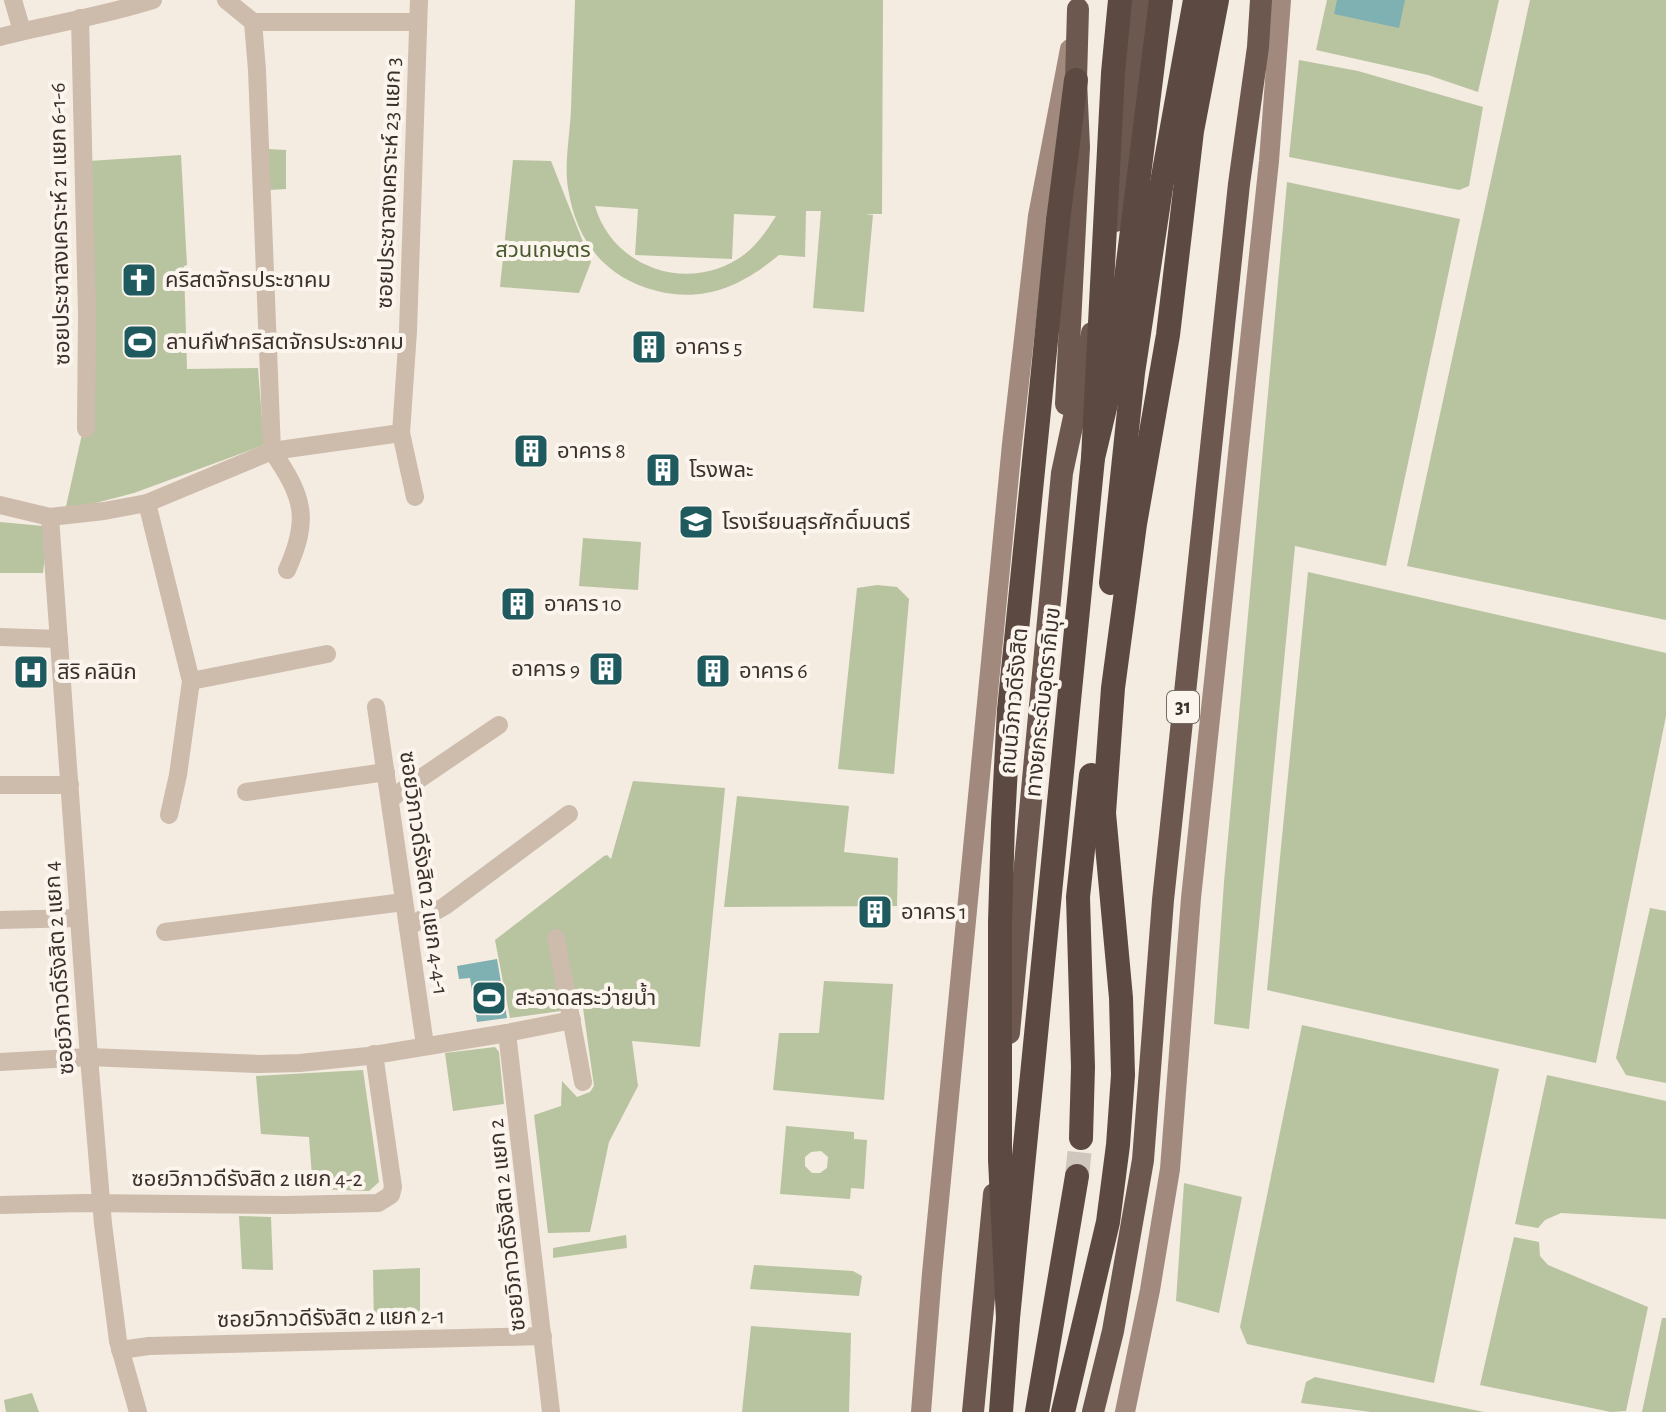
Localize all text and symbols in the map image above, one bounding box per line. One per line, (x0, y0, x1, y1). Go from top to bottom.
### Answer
street label: ซอยประชาสงเคราะห์ 23 แยก 3 (374, 57, 404, 309)
street label: ซอยประชาสงเคราะห์ 21 แยก 6-1-6 (47, 82, 73, 366)
park label: สวนเกษตร (495, 239, 591, 261)
church icon: คริสตจักรประชาคม (120, 261, 158, 299)
place label: คริสตจักรประชาคม (165, 269, 331, 291)
sports icon: ลานกีฬาคริสตจักรประชาคม (121, 323, 159, 361)
building icon: อาคาร 5 (630, 328, 668, 366)
place label: ลานกีฬาคริสตจักรประชาคม (166, 331, 404, 353)
place label: อาคาร 5 (675, 336, 743, 358)
building icon: อาคาร 8 (512, 432, 550, 470)
place label: อาคาร 8 (557, 440, 626, 462)
building icon: โรงพละ (644, 451, 682, 489)
place label: โรงพละ (689, 459, 753, 481)
school or university icon: โรงเรียนสุรศักดิ์มนตรี (677, 503, 715, 541)
place label: โรงเรียนสุรศักดิ์มนตรี (722, 508, 910, 535)
building icon: อาคาร 10 (499, 585, 537, 623)
place label: อาคาร 10 (544, 593, 622, 615)
street label: ทางยกระดับอุตราภิมุข (1022, 606, 1066, 798)
street label: ถนนวิภาวดีรังสิต (997, 627, 1031, 775)
building icon: อาคาร 9 (587, 650, 625, 688)
building icon: อาคาร 6 (694, 652, 732, 690)
hospital icon: สิริ คลินิก (12, 653, 50, 691)
place label: อาคาร 9 (511, 658, 580, 680)
place label: อาคาร 6 (739, 660, 808, 682)
place label: สิริ คลินิก (57, 661, 137, 683)
road number: 31 (1167, 691, 1199, 723)
street label: ซอยวิภาวดีรังสิต 2 แยก 4-4-1 (396, 750, 452, 996)
street label: ซอยวิภาวดีรังสิต 2 แยก 4 (41, 860, 77, 1076)
building icon: อาคาร 1 (856, 893, 894, 931)
place label: อาคาร 1 (901, 901, 967, 923)
sports icon: สะอาดสระว่ายน้ำ (470, 979, 508, 1017)
place label: สะอาดสระว่ายน้ำ (515, 982, 656, 1009)
street label: ซอยวิภาวดีรังสิต 2 แยก 2 (485, 1118, 529, 1332)
street label: ซอยวิภาวดีรังสิต 2 แยก 4-2 (132, 1168, 362, 1190)
street label: ซอยวิภาวดีรังสิต 2 แยก 2-1 (217, 1305, 445, 1331)

